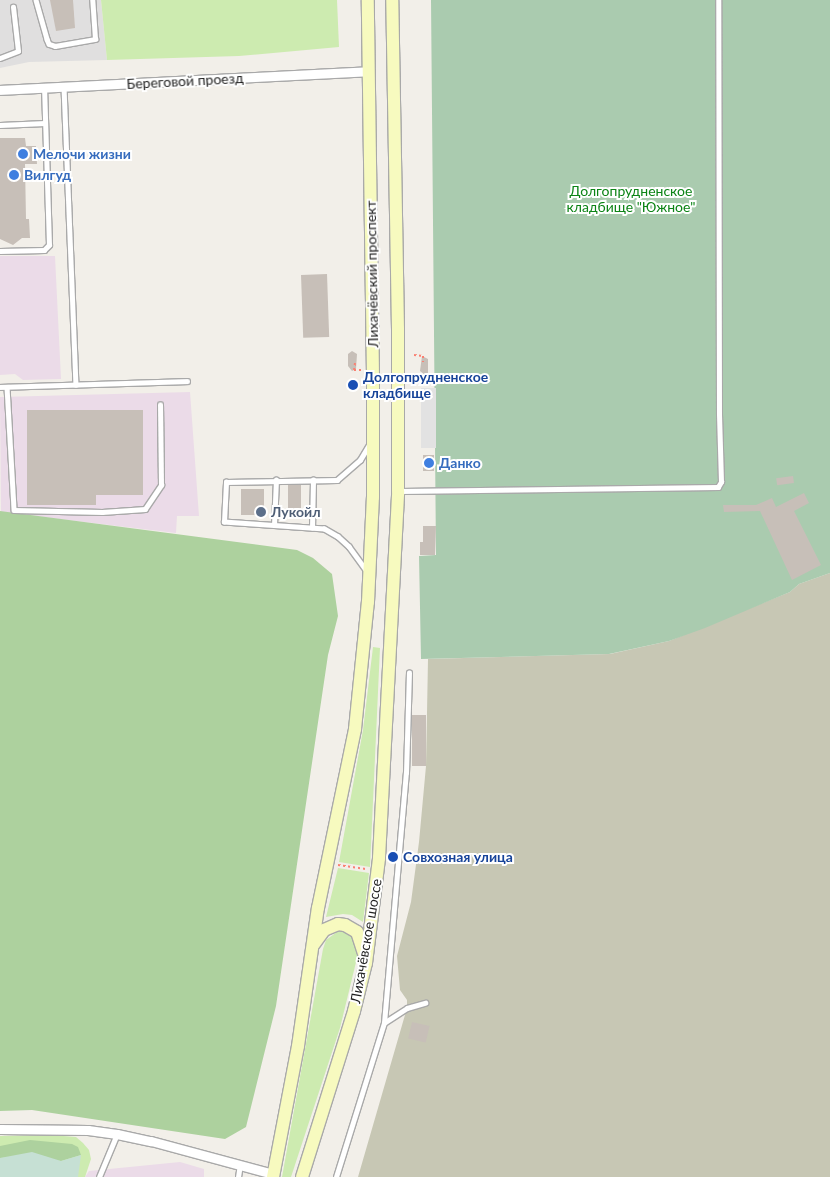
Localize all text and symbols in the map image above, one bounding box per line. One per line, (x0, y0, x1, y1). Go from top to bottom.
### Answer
street label: Береговой проезд (126, 70, 244, 92)
place label: Мелочи жизни (33, 146, 131, 162)
marker: Мелочи жизни (17, 148, 29, 160)
place label: Вилгуд (24, 167, 71, 183)
marker: Вилгуд (8, 169, 20, 181)
park label: Долгопрудненское кладбище "Южное" (567, 183, 695, 216)
street label: Лихачёвский проспект (362, 200, 382, 348)
place label: Долгопрудненское кладбище (363, 369, 488, 402)
marker: Долгопрудненское кладбище (347, 379, 359, 391)
place label: Данко (439, 455, 481, 471)
marker: Данко (423, 457, 435, 469)
place label: Лукойл (271, 504, 321, 520)
marker: Лукойл (255, 506, 267, 518)
place label: Совхозная улица (403, 849, 513, 865)
marker: Совхозная улица (387, 851, 399, 863)
street label: Лихачёвское шоссе (347, 877, 385, 1005)

